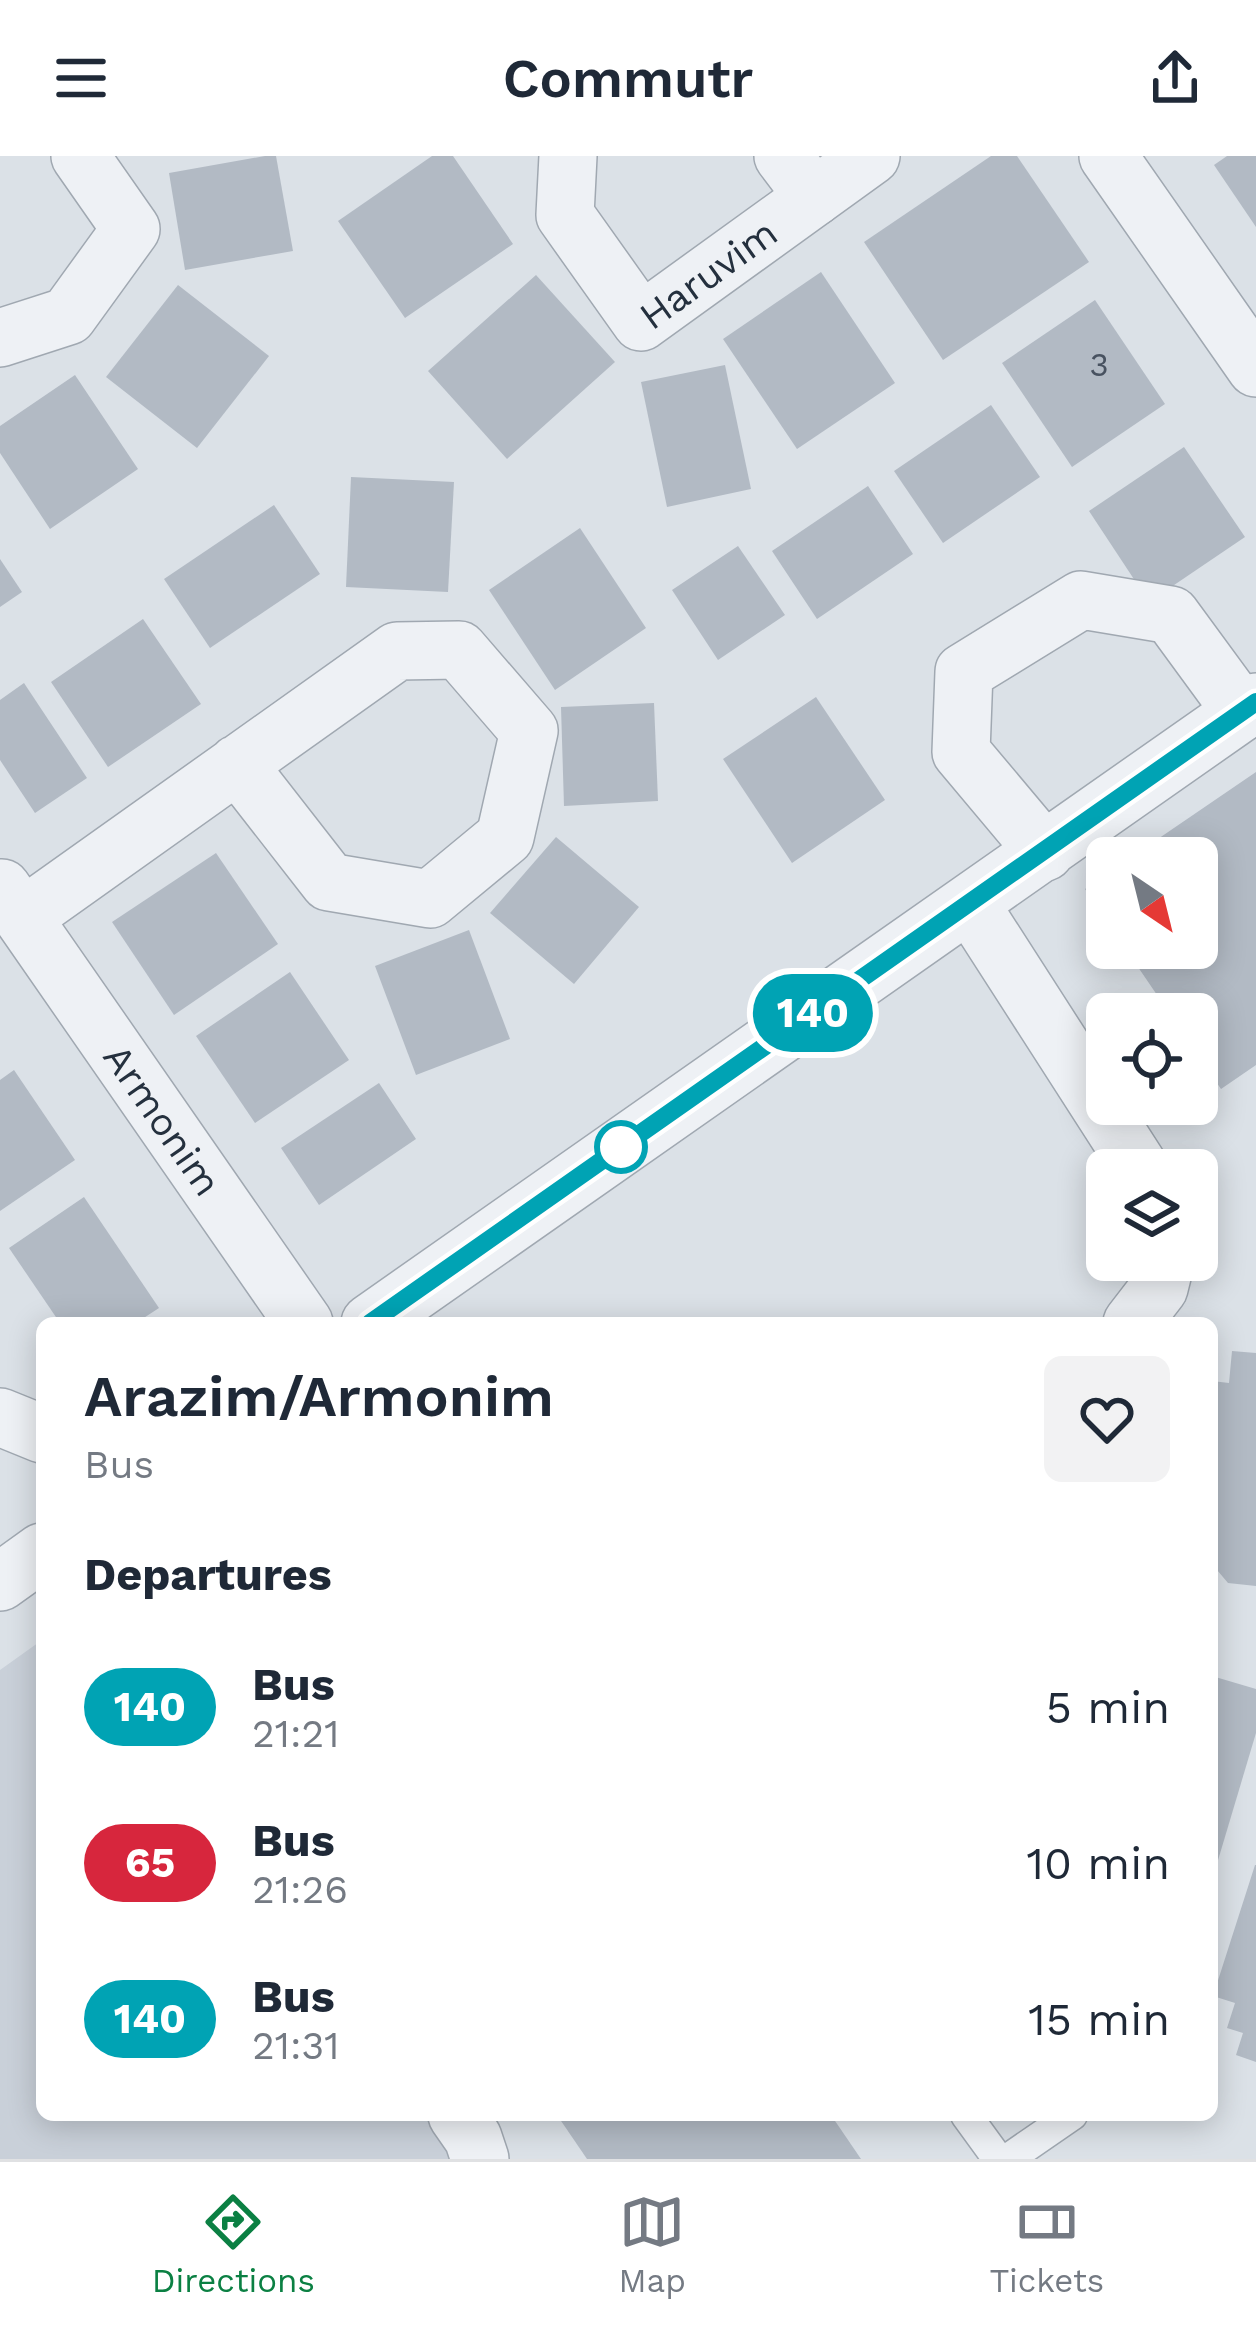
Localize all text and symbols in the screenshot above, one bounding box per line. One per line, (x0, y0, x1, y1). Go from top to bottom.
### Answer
icon: menu (48, 45, 114, 111)
icon: share (1142, 45, 1208, 111)
text: Commutr (503, 47, 753, 110)
street label: Haruvim (631, 209, 785, 338)
house number: 3 (1089, 345, 1109, 384)
north arrow (1086, 837, 1218, 969)
map controls (1086, 837, 1218, 1281)
line badge: 140 (744, 974, 882, 1052)
text: 140 (777, 988, 849, 1037)
button: locate (1086, 993, 1218, 1125)
street label: Armonim (95, 1035, 231, 1204)
unlabelled marker (596, 1122, 646, 1172)
button: layers (1086, 1149, 1218, 1281)
button: heart (1044, 1356, 1170, 1482)
text: Arazim/Armonim (84, 1363, 554, 1430)
text: Bus (84, 1442, 154, 1487)
text: Departures (84, 1548, 332, 1601)
text: Bus (252, 1658, 335, 1711)
text: 5 min (1046, 1681, 1170, 1734)
text: 140 (114, 1682, 186, 1731)
text: 21:21 (252, 1711, 339, 1756)
text: Bus (252, 1814, 335, 1867)
text: 10 min (1026, 1837, 1170, 1890)
text: 65 (125, 1838, 175, 1887)
text: 21:26 (252, 1867, 348, 1912)
text: Bus (252, 1970, 335, 2023)
text: 15 min (1028, 1993, 1170, 2046)
text: 140 (114, 1994, 186, 2043)
text: 21:31 (252, 2023, 339, 2068)
tab: Directions (152, 2189, 315, 2300)
tab: Map (619, 2189, 686, 2300)
tab: Tickets (990, 2189, 1104, 2300)

